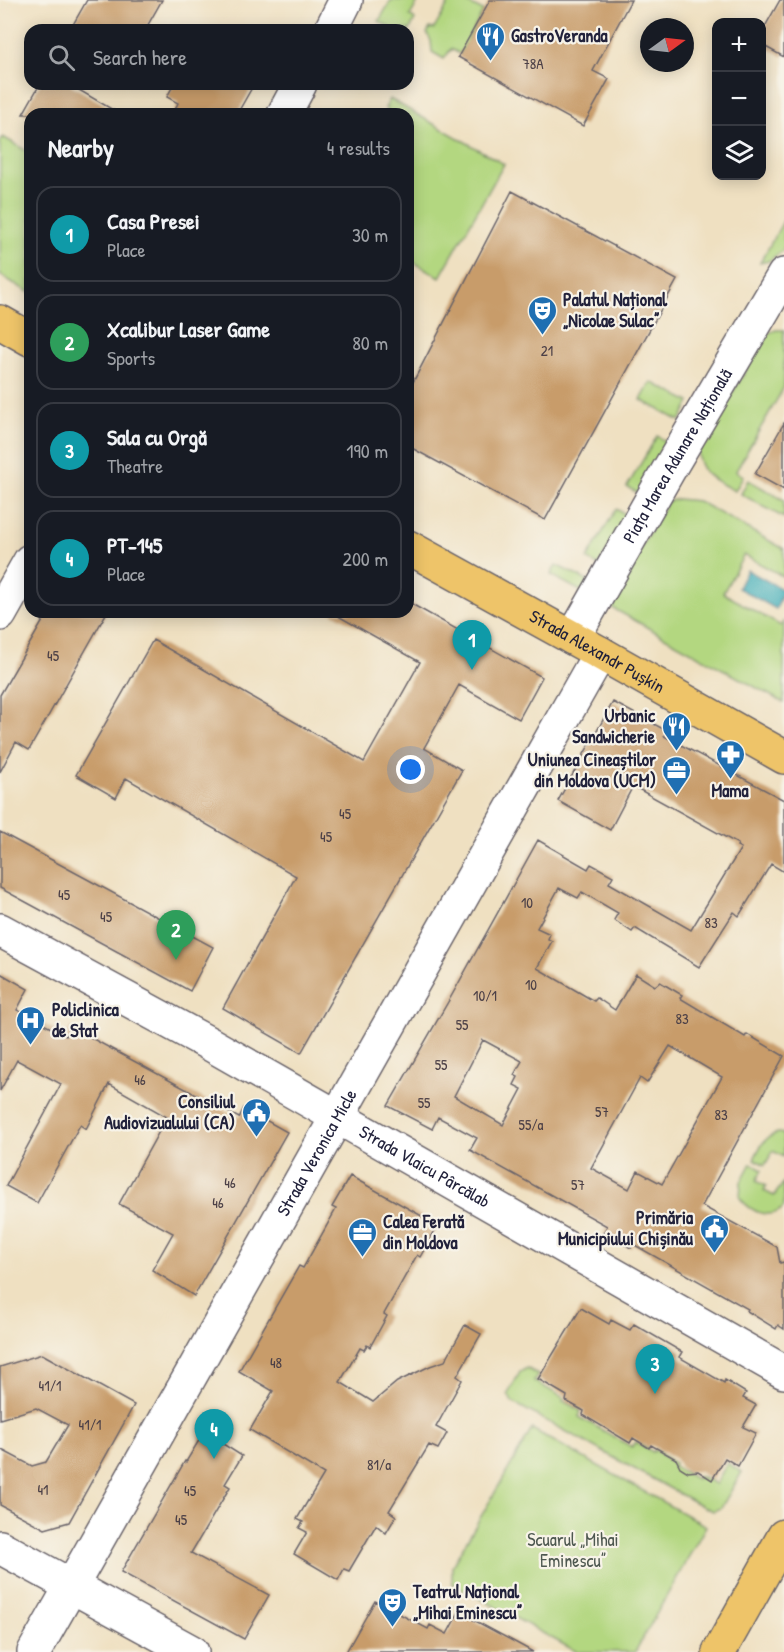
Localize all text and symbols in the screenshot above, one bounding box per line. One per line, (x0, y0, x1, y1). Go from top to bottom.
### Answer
north arrow (640, 18, 694, 72)
map controls (712, 18, 766, 180)
button: + (712, 18, 766, 72)
restaurant icon: GastroVeranda (474, 20, 506, 62)
place label: GastroVeranda (511, 23, 608, 48)
search box (24, 24, 414, 90)
icon: search (45, 41, 78, 74)
text: Search here (93, 42, 187, 72)
house number: 78A (522, 53, 544, 74)
button: − (712, 72, 766, 126)
button: layers (712, 126, 766, 180)
text: Nearby (48, 130, 114, 165)
text: 4 results (327, 134, 390, 161)
text: Casa Presei (107, 206, 200, 236)
text: 1 (66, 221, 73, 248)
text: 30 m (352, 221, 388, 248)
text: Place (107, 236, 146, 263)
place label: Palatul Național „Nicolae Sulac” (563, 287, 668, 333)
theatre icon: Palatul Național „Nicolae Sulac” (526, 294, 558, 336)
text: Xcalibur Laser Game (107, 314, 270, 344)
text: 2 (65, 329, 74, 356)
text: 80 m (352, 329, 388, 356)
house number: 21 (541, 340, 553, 361)
text: Sports (107, 344, 155, 371)
street label: Piața Marea Adunare Națională (617, 364, 738, 547)
text: Sala cu Orgă (107, 422, 207, 452)
text: 3 (65, 437, 74, 464)
text: 190 m (346, 437, 388, 464)
text: Theatre (107, 452, 163, 479)
text: PT-145 (107, 530, 162, 560)
text: 4 (66, 545, 73, 572)
text: 200 m (343, 545, 388, 572)
text: Place (107, 560, 146, 587)
street label: Strada Alexandr Pușkin (525, 603, 669, 699)
pin: 1 (452, 620, 492, 670)
house number: 45 (47, 645, 60, 666)
place label: Urbanic Sandwicherie (572, 703, 656, 749)
restaurant icon: Urbanic Sandwicherie (660, 710, 692, 752)
pharmacy icon: Mama (714, 738, 746, 780)
place label: Uniunea Cineaștilor din Moldova (UCM) (528, 747, 656, 793)
office icon: Uniunea Cineaștilor din Moldova (UCM) (661, 754, 693, 796)
your location (396, 755, 425, 784)
place label: Mama (711, 778, 749, 803)
house number: 45 (339, 803, 352, 824)
house number: 45 (320, 826, 333, 847)
house number: 45 (58, 884, 71, 905)
house number: 10 (521, 892, 533, 913)
house number: 45 (100, 906, 113, 927)
pin: 2 (156, 910, 195, 960)
house number: 83 (704, 912, 718, 933)
house number: 10 (525, 974, 537, 995)
house number: 10/1 (473, 985, 497, 1006)
place label: Policlinica de Stat (52, 997, 120, 1043)
hospital icon: Policlinica de Stat (15, 1004, 47, 1046)
house number: 83 (675, 1008, 689, 1029)
house number: 55 (456, 1014, 469, 1035)
house number: 55 (435, 1054, 448, 1075)
house number: 46 (134, 1069, 146, 1090)
street label: Strada Veronica Micle (271, 1084, 362, 1220)
place label: Consiliul Audiovizualului (CA) (104, 1089, 236, 1135)
house number: 55 (418, 1092, 431, 1113)
public building icon: Consiliul Audiovizualului (CA) (240, 1096, 272, 1138)
house number: 57 (595, 1101, 609, 1122)
house number: 83 (714, 1104, 728, 1125)
house number: 55/a (519, 1114, 544, 1135)
street label: Strada Vlaicu Pârcălab (355, 1119, 495, 1213)
house number: 46 (224, 1172, 236, 1193)
house number: 57 (571, 1174, 585, 1195)
house number: 46 (212, 1192, 224, 1213)
place label: Primăria Municipiului Chișinău (558, 1205, 694, 1252)
place label: Calea Ferată din Moldova (383, 1209, 465, 1255)
public building icon: Primăria Municipiului Chișinău (698, 1212, 730, 1254)
office icon: Calea Ferată din Moldova (346, 1216, 378, 1258)
pin: 3 (636, 1344, 674, 1394)
house number: 48 (270, 1352, 282, 1373)
house number: 41/1 (39, 1375, 61, 1396)
pin: 4 (194, 1410, 234, 1459)
house number: 41/1 (79, 1414, 101, 1435)
house number: 81/a (367, 1454, 391, 1475)
house number: 41 (37, 1479, 49, 1500)
house number: 45 (184, 1480, 197, 1501)
house number: 45 (175, 1509, 188, 1530)
park label: Scuarul „Mihai Eminescu” (527, 1527, 619, 1573)
place label: Teatrul Național „Mihai Eminescu” (412, 1579, 523, 1625)
theatre icon: Teatrul Național „Mihai Eminescu” (376, 1586, 408, 1628)

